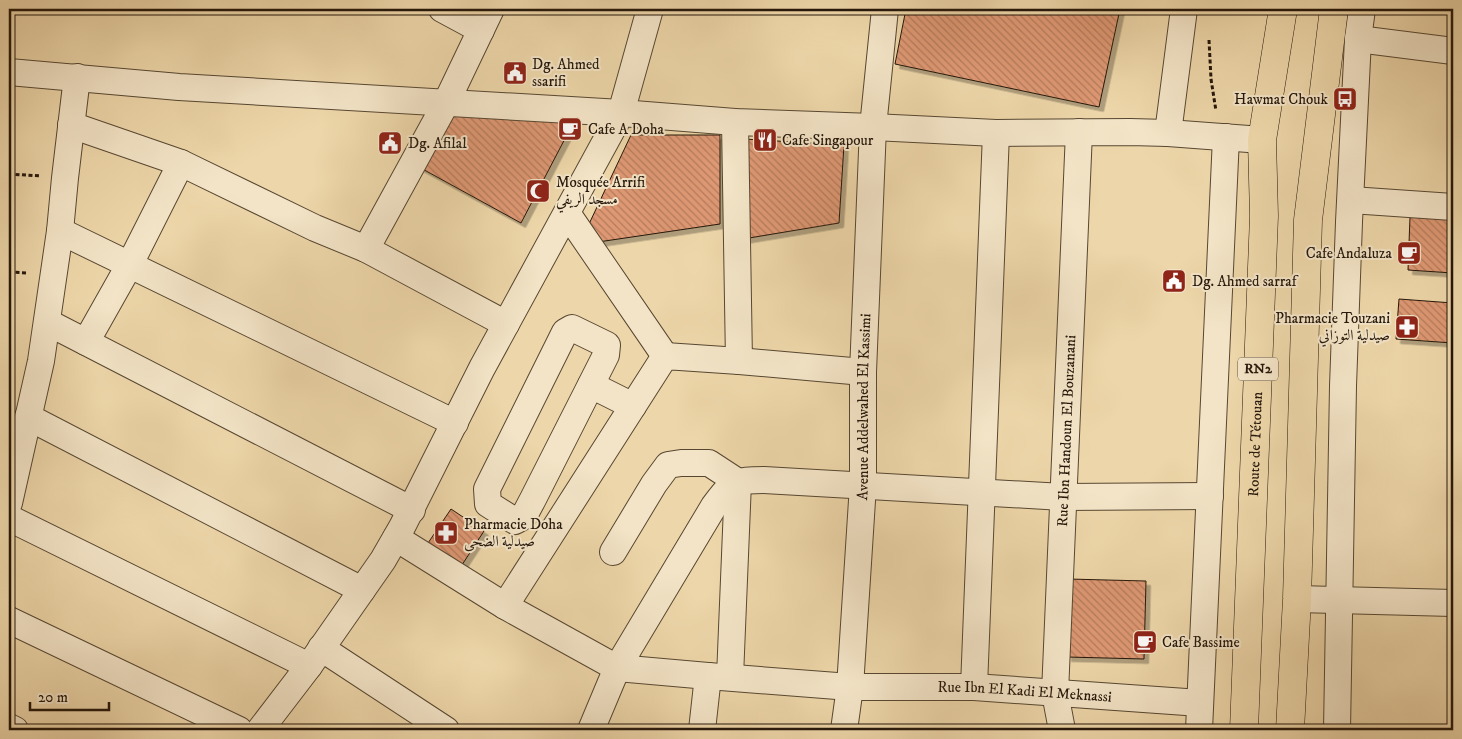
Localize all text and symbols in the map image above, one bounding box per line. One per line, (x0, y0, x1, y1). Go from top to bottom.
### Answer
place label: Dg. Ahmed ssarifi (532, 55, 600, 91)
public building icon: Dg. Ahmed ssarifi (502, 60, 528, 86)
bus stop icon: Hawmat Chouk (1332, 86, 1358, 112)
place label: Hawmat Chouk (1234, 90, 1329, 109)
cafe icon: Cafe A Doha (557, 116, 583, 142)
place label: Cafe A Doha (588, 120, 665, 139)
restaurant icon: Cafe Singapour (752, 127, 778, 153)
public building icon: Dg. Afilal (377, 130, 403, 156)
place label: Cafe Singapour (782, 131, 874, 150)
place label: Dg. Afilal (408, 134, 467, 153)
place label: Mosquée Arrifi مسجد الريفي (556, 173, 646, 213)
mosque icon: Mosquée Arrifi مسجد الريفي (525, 178, 551, 204)
cafe icon: Cafe Andaluza (1396, 240, 1422, 266)
place label: Cafe Andaluza (1306, 244, 1393, 263)
public building icon: Dg. Ahmed sarraf (1161, 268, 1187, 294)
place label: Dg. Ahmed sarraf (1192, 272, 1299, 291)
place label: Pharmacie Touzani صيدلية التوزاني (1275, 309, 1390, 347)
street label: Avenue Addelwahed El Kassimi (853, 313, 875, 501)
pharmacy icon: Pharmacie Touzani صيدلية التوزاني (1394, 314, 1420, 340)
street label: Rue Ibn Handoun El Bouzanani (1053, 334, 1080, 527)
road number: RN2 (1238, 358, 1278, 380)
street label: Route de Tétouan (1244, 391, 1267, 497)
place label: Pharmacie Doha صيدلية الضحى (464, 515, 563, 552)
pharmacy icon: Pharmacie Doha صيدلية الضحى (433, 520, 459, 546)
cafe icon: Cafe Bassime (1132, 629, 1158, 655)
place label: Cafe Bassime (1162, 633, 1240, 652)
street label: Rue Ibn El Kadi El Meknassi (938, 678, 1112, 706)
scale bar (30, 679, 109, 711)
text: 20 m (38, 688, 68, 707)

